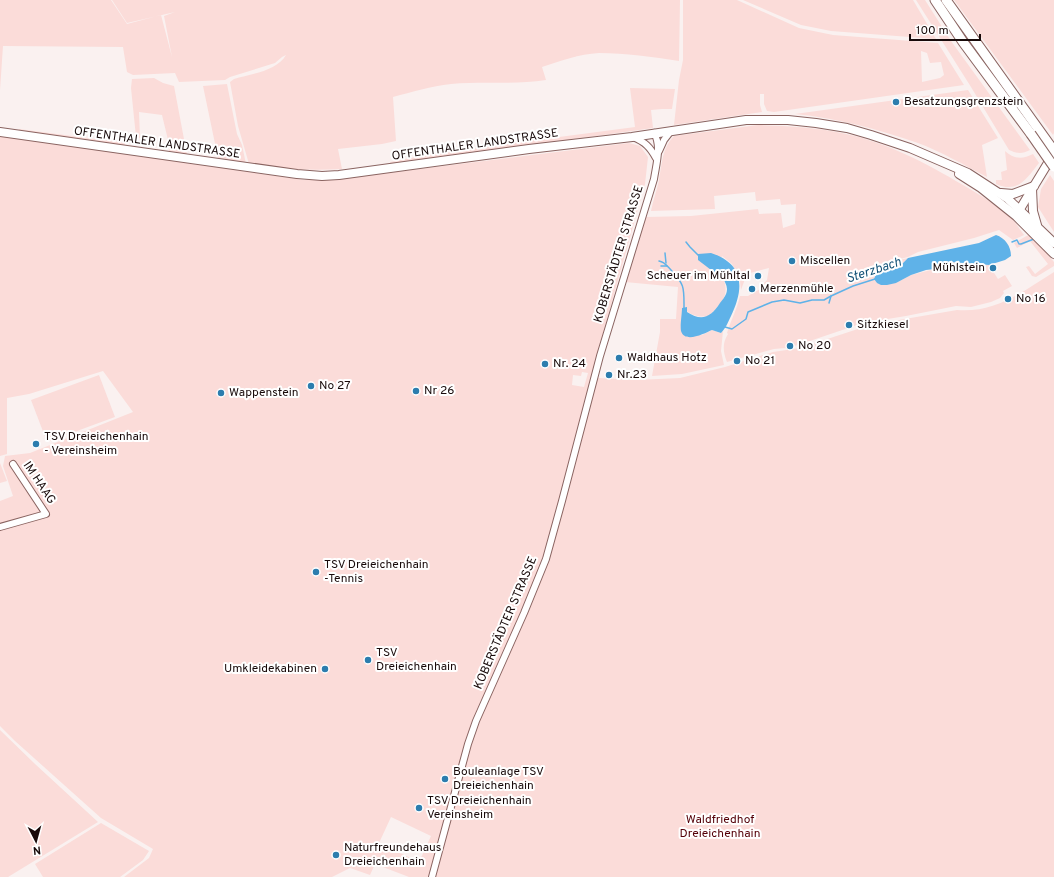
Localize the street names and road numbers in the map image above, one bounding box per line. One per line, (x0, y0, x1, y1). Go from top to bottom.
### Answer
street label: OFFENTHALER LANDSTRASSE (73, 123, 241, 163)
street label: OFFENTHALER LANDSTRASSE (391, 125, 559, 165)
street label: KOBERSTÄDTER STRASSE (590, 183, 648, 325)
street label: IM HAAG (19, 459, 59, 507)
street label: KOBERSTÄDTER STRASSE (471, 554, 541, 692)

